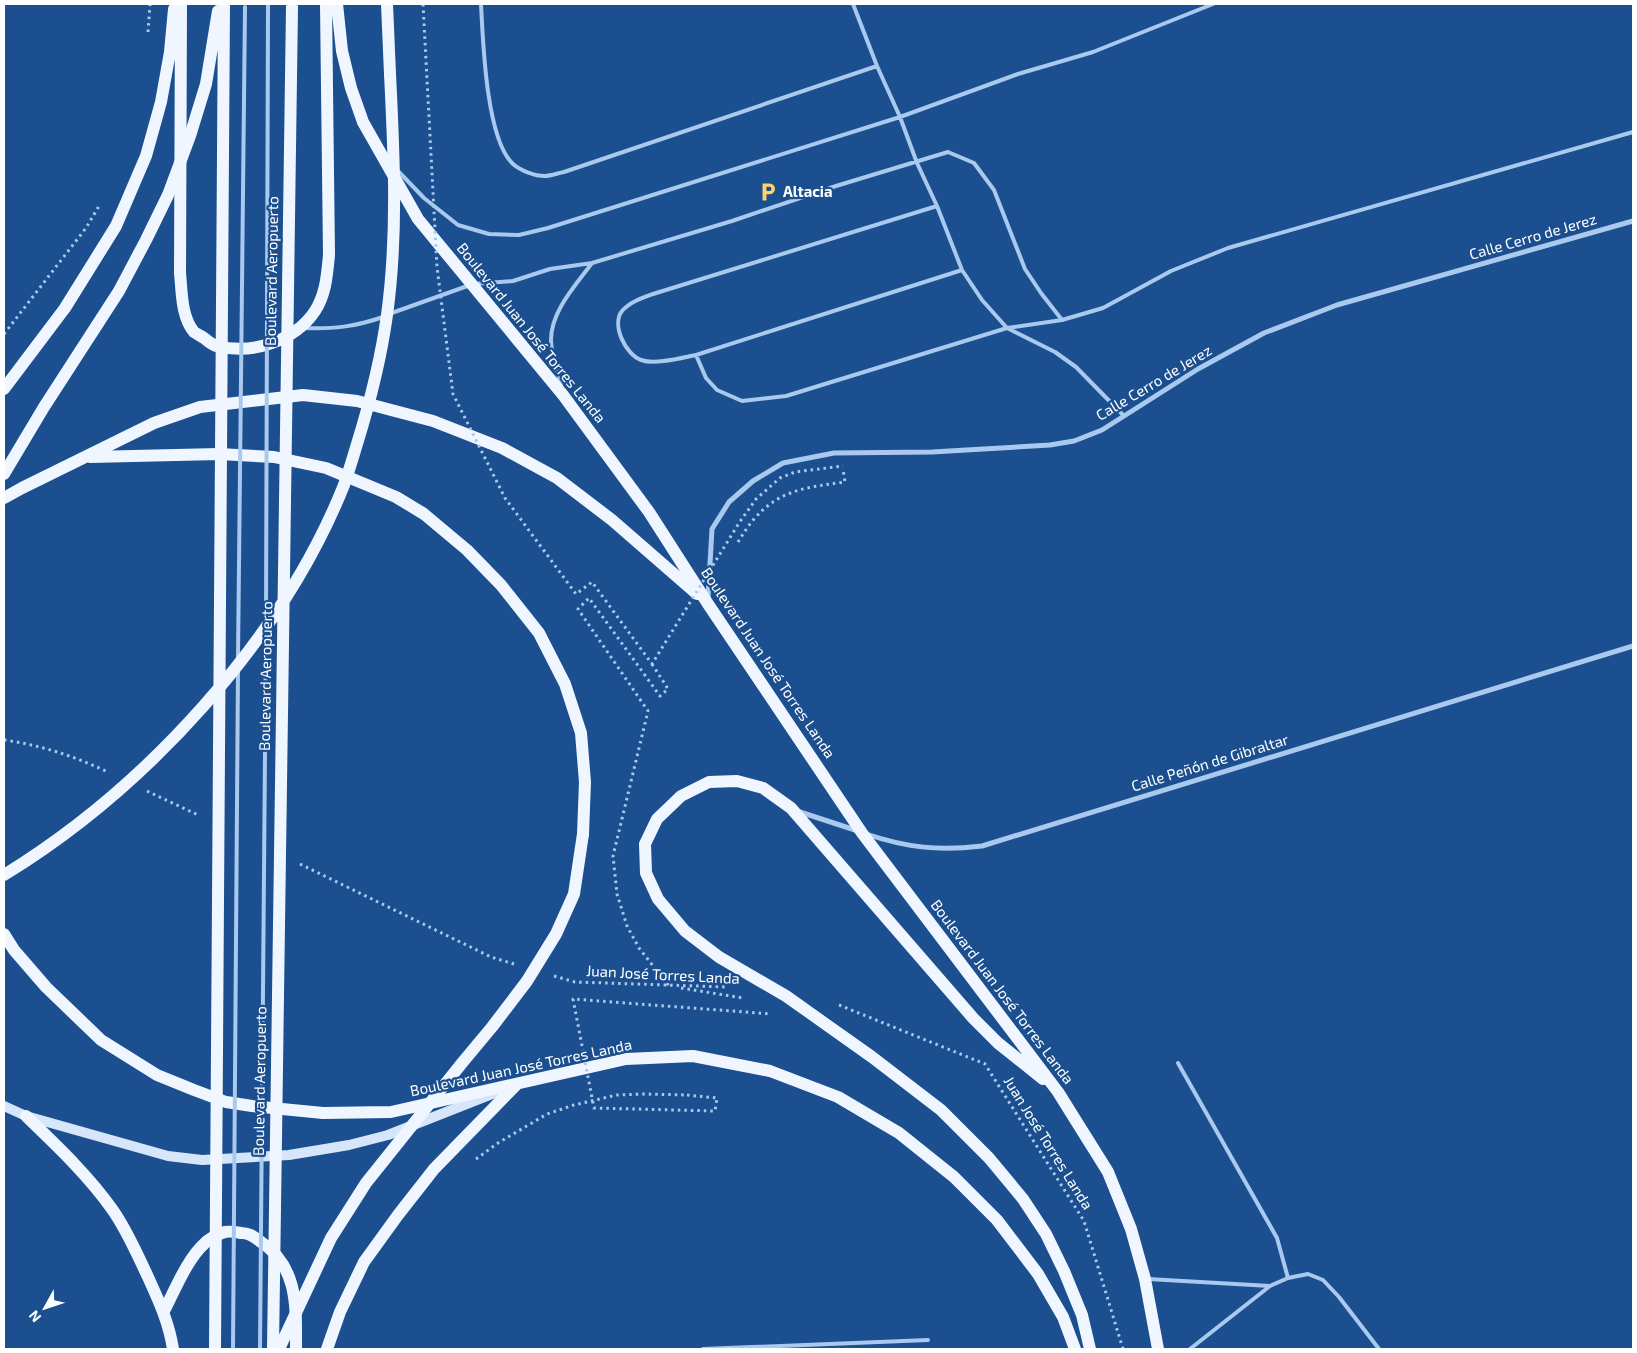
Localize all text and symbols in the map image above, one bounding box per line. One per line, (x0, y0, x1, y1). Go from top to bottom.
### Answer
parking icon: Altacia (757, 181, 779, 203)
place label: Altacia (783, 182, 833, 200)
street label: Boulevard Aeropuerto (261, 196, 281, 346)
street label: Calle Cerro de Jerez (1467, 209, 1599, 263)
street label: Boulevard Juan José Torres Landa (454, 239, 610, 426)
street label: Calle Cerro de Jerez (1092, 340, 1215, 424)
street label: Boulevard Juan José Torres Landa (698, 564, 840, 761)
street label: Boulevard Aeropuerto (255, 601, 275, 751)
street label: Calle Peñón de Gibraltar (1129, 730, 1291, 795)
street label: Boulevard Juan José Torres Landa (928, 896, 1078, 1087)
street label: Juan José Torres Landa (586, 961, 740, 987)
street label: Boulevard Aeropuerto (249, 1006, 269, 1156)
street label: Boulevard Juan José Torres Landa (408, 1035, 633, 1099)
street label: Juan José Torres Landa (1000, 1072, 1097, 1212)
north arrow (20, 1283, 70, 1333)
text: N (25, 1307, 44, 1326)

